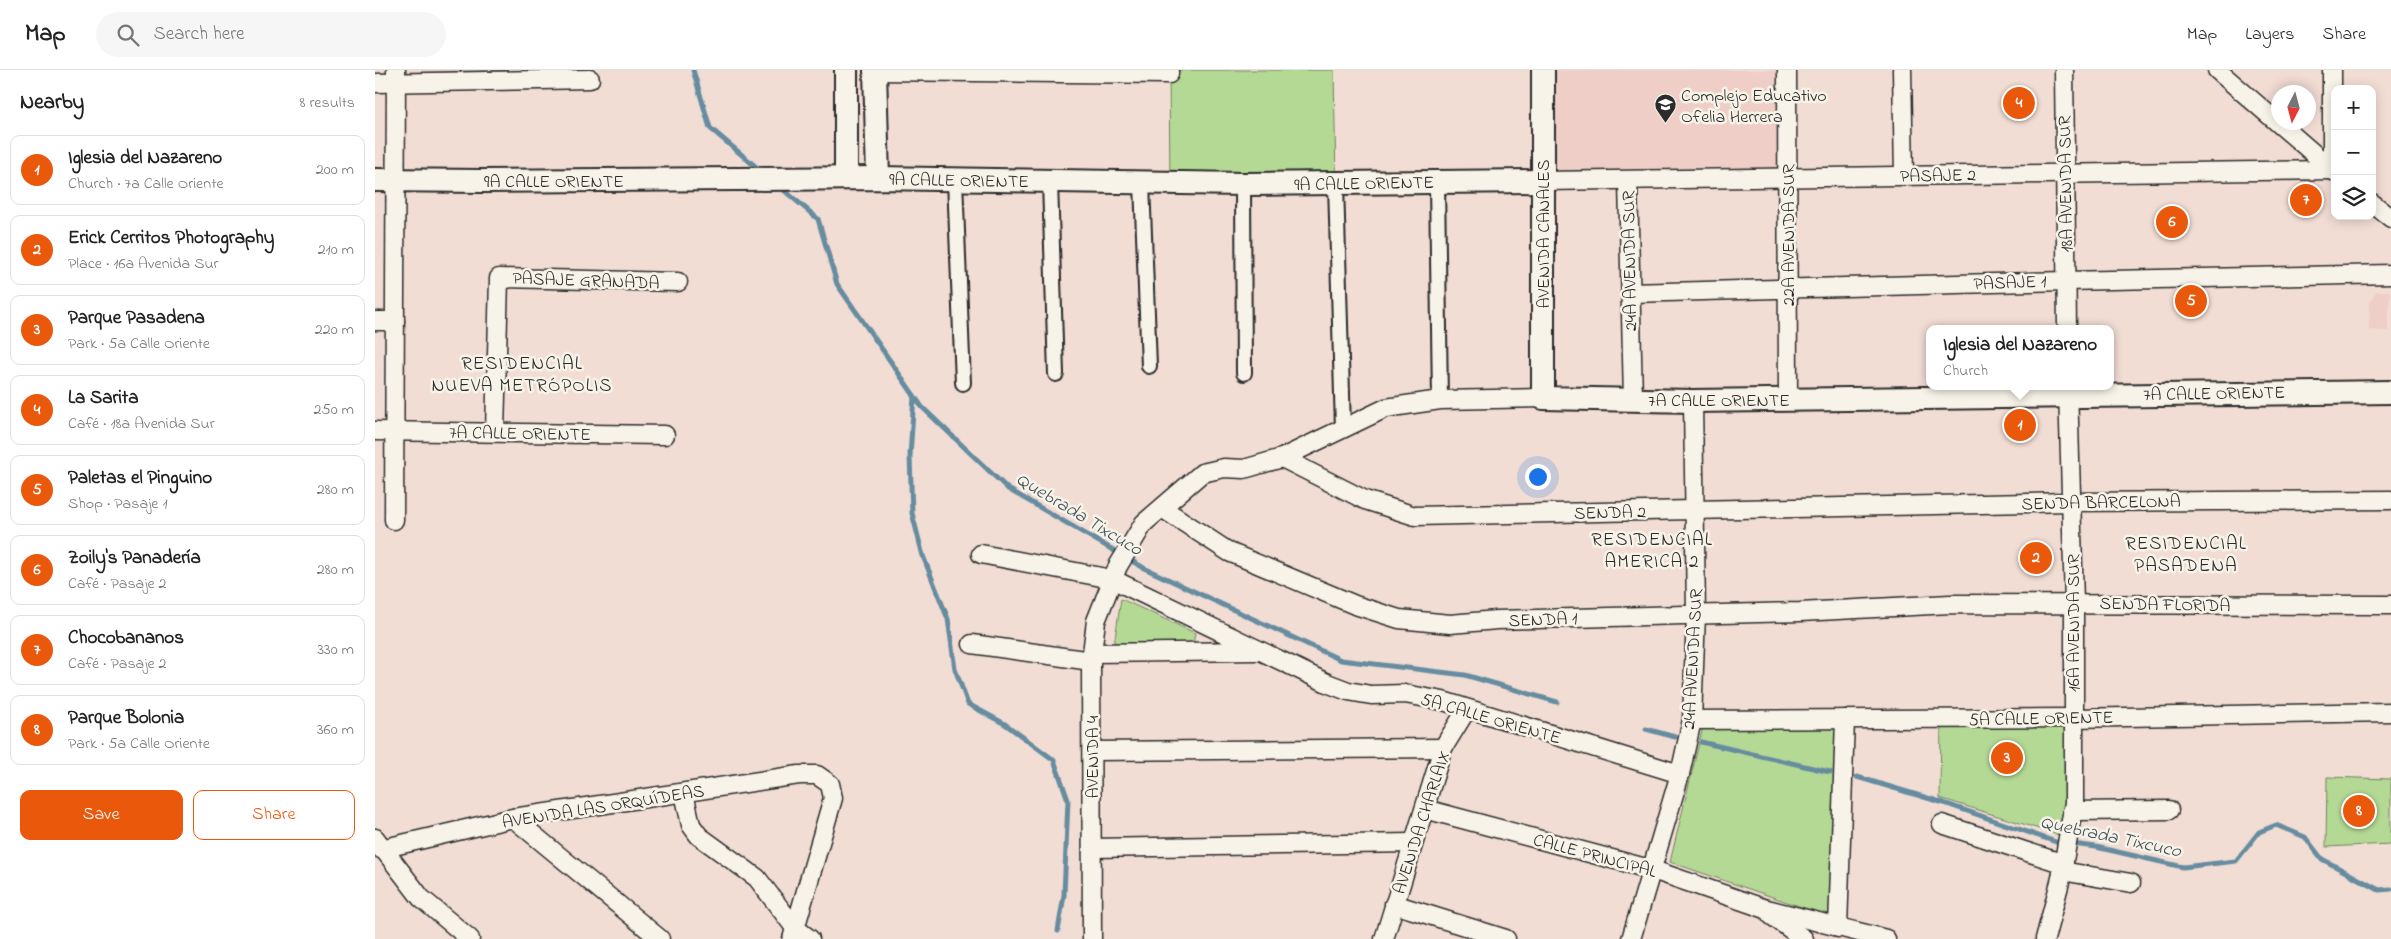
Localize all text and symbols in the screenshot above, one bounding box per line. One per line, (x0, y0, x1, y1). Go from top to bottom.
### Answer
search box (96, 12, 446, 57)
text: Map (25, 17, 66, 52)
icon: search (114, 21, 142, 49)
text: Search here (154, 21, 245, 48)
text: Map (2187, 22, 2217, 48)
text: Layers (2245, 22, 2295, 48)
text: Share (2323, 22, 2366, 48)
place label: Complejo Educativo Ofelia Herrera (1681, 84, 1827, 131)
pin: 4 (2003, 84, 2035, 122)
north arrow (2271, 85, 2316, 130)
map controls (2331, 85, 2376, 220)
button: + (2331, 85, 2376, 130)
text: Nearby (20, 88, 84, 118)
text: 8 results (299, 91, 355, 115)
school or university icon: Complejo Educativo Ofelia Herrera (1653, 93, 1677, 124)
street label: 18A AVENIDA SUR (2053, 115, 2081, 252)
button: − (2331, 130, 2376, 175)
text: Iglesia del Nazareno (68, 145, 222, 172)
text: 1 (34, 158, 40, 182)
text: 200 m (316, 158, 354, 182)
street label: AVENIDA CANALES (1532, 160, 1558, 308)
street label: PASAJE 2 (1900, 163, 1976, 191)
street label: 22A AVENIDA SUR (1777, 164, 1803, 306)
street label: 9A CALLE ORIENTE (889, 168, 1029, 196)
street label: 9A CALLE ORIENTE (484, 170, 624, 196)
street label: 9A CALLE ORIENTE (1294, 171, 1434, 199)
text: Church · 7a Calle Oriente (68, 172, 224, 196)
button: layers (2331, 175, 2376, 220)
pin: 7 (2290, 181, 2322, 219)
street label: 24A AVENIDA SUR (1617, 190, 1645, 331)
pin: 6 (2156, 203, 2188, 241)
text: Erick Cerritos Photography (68, 225, 274, 252)
text: 2 (33, 238, 41, 262)
text: 210 m (318, 238, 354, 262)
text: Place · 16a Avenida Sur (68, 252, 219, 276)
street label: PASAJE GRANADA (512, 266, 660, 298)
street label: PASAJE 1 (1973, 270, 2047, 298)
pin: 5 (2175, 282, 2207, 320)
text: Parque Pasadena (68, 305, 205, 332)
text: 3 (34, 318, 40, 342)
text: 220 m (315, 318, 354, 342)
popup (1926, 325, 2114, 390)
text: Park · 5a Calle Oriente (68, 332, 210, 356)
text: Iglesia del Nazareno (1943, 332, 2097, 359)
district label: RESIDENCIAL NUEVA METRÓPOLIS (432, 351, 612, 400)
text: Church (1943, 359, 1988, 383)
street label: 7A CALLE ORIENTE (2143, 381, 2285, 409)
text: La Sarita (68, 385, 138, 412)
street label: 7A CALLE ORIENTE (1648, 389, 1790, 415)
text: 4 (34, 398, 40, 422)
text: 250 m (314, 398, 354, 422)
pin: 1 (2004, 406, 2036, 444)
text: Café · 18a Avenida Sur (68, 412, 215, 436)
street label: 7A CALLE ORIENTE (449, 421, 591, 449)
your location (1525, 464, 1551, 490)
text: Paletas el Pinguino (68, 465, 212, 492)
water label: Quebrada Tixcuco (1010, 467, 1148, 564)
text: 5 (32, 478, 42, 502)
text: 280 m (317, 478, 354, 502)
street label: SENDA BARCELONA (2021, 490, 2181, 518)
text: Shop · Pasaje 1 (68, 492, 168, 516)
street label: SENDA 2 (1574, 500, 1646, 528)
district label: RESIDENCIAL AMERICA 2 (1591, 527, 1713, 576)
district label: RESIDENCIAL PASADENA (2125, 531, 2247, 580)
pin: 2 (2020, 539, 2052, 577)
text: Zoily's Panadería (68, 545, 201, 572)
street label: 16A AVENIDA SUR (2062, 554, 2088, 692)
text: 6 (33, 558, 41, 582)
text: 280 m (317, 558, 354, 582)
text: Café · Pasaje 2 (68, 572, 167, 596)
street label: 24A AVENIDA SUR (1677, 588, 1711, 730)
street label: SENDA FLORIDA (2099, 592, 2231, 620)
street label: SENDA 1 (1508, 607, 1578, 635)
text: Chocobananos (68, 625, 184, 652)
text: 7 (34, 638, 40, 662)
text: 330 m (317, 638, 354, 662)
text: Café · Pasaje 2 (68, 652, 167, 676)
street label: 5A CALLE ORIENTE (1417, 687, 1564, 752)
text: Parque Bolonia (68, 705, 184, 732)
street label: 5A CALLE ORIENTE (1968, 706, 2114, 734)
street label: AVENIDA 4 (1081, 715, 1107, 799)
text: 8 (34, 718, 40, 742)
text: 360 m (317, 718, 354, 742)
text: Park · 5a Calle Oriente (68, 732, 210, 756)
pin: 3 (1991, 739, 2023, 777)
street label: AVENIDA CHARLAIX (1387, 748, 1458, 898)
street label: AVENIDA LAS ORQUÍDEAS (500, 779, 706, 837)
button: Save (20, 790, 183, 840)
button: Share (193, 790, 355, 840)
pin: 8 (2343, 792, 2375, 830)
water label: Quebrada Tixcuco (2038, 809, 2184, 866)
street label: CALLE PRINCIPAL (1530, 828, 1659, 886)

